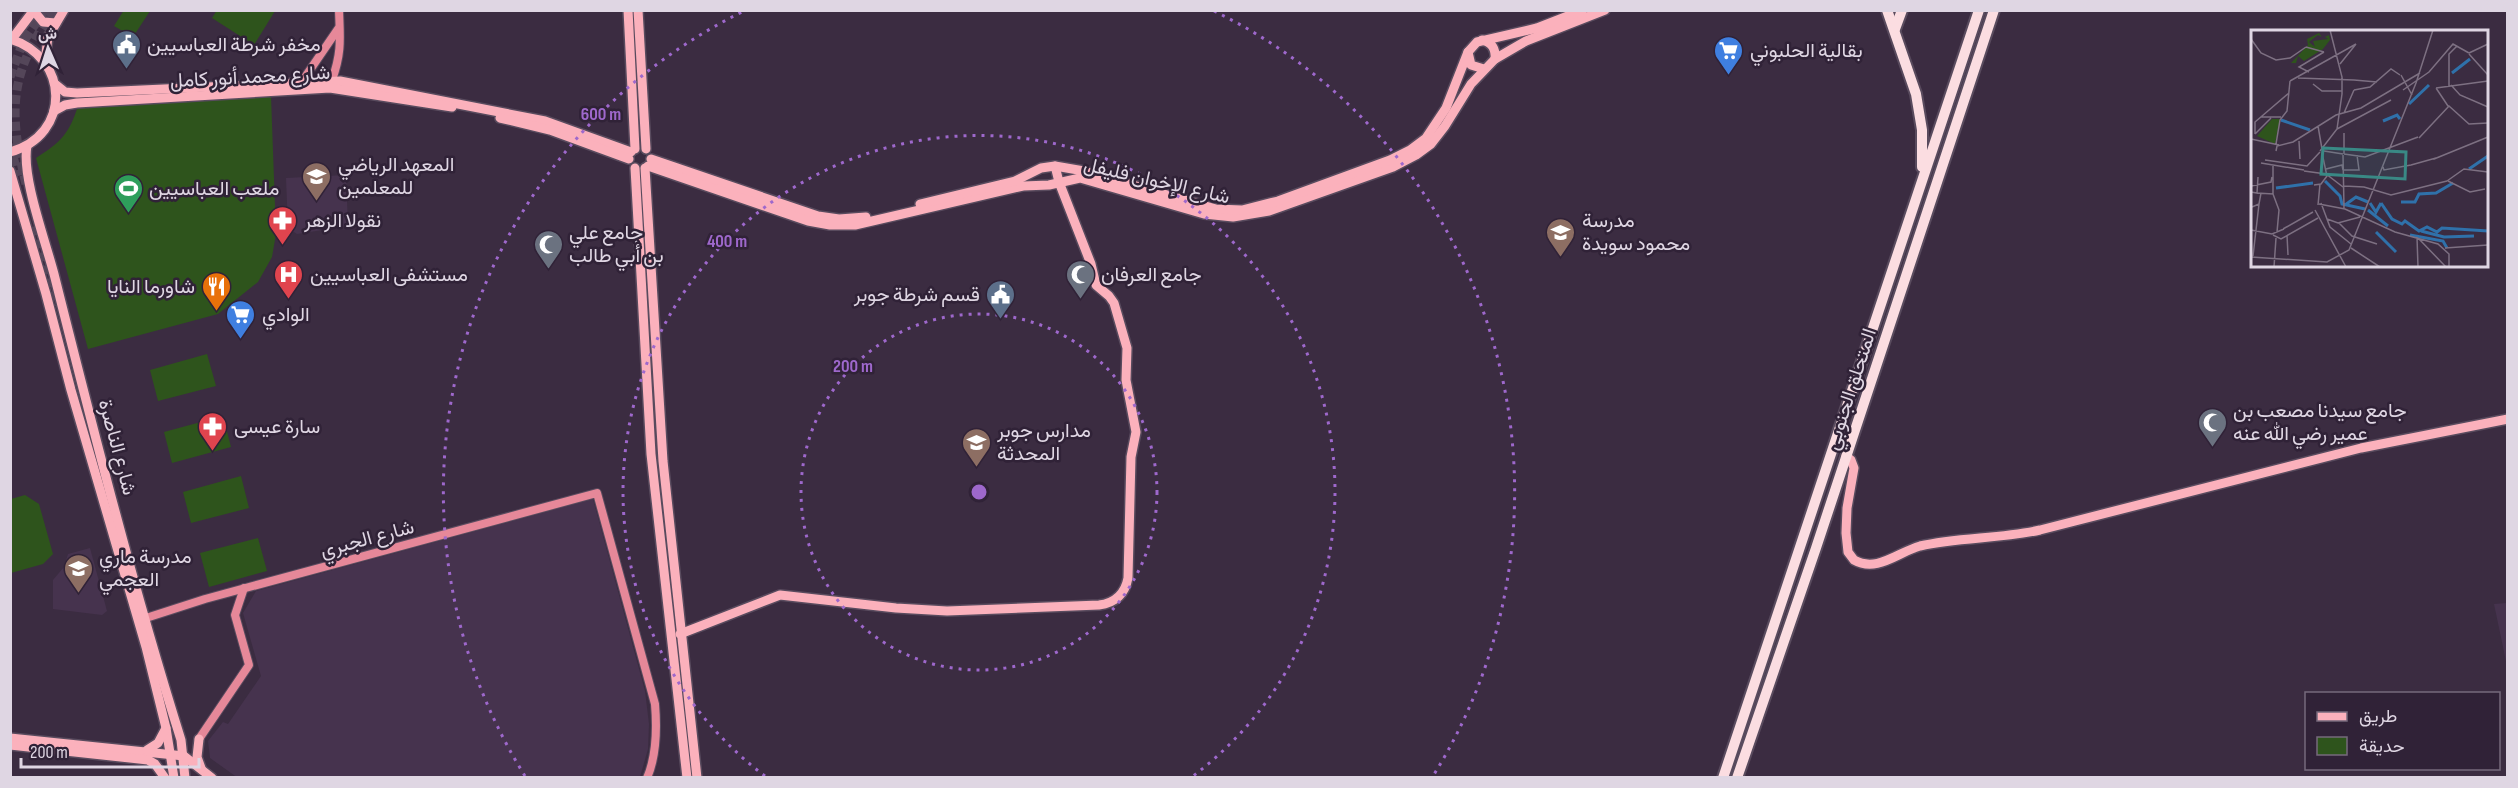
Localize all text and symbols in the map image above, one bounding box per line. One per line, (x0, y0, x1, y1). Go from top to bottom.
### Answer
north arrow (18, 18, 78, 78)
text: ش (37, 25, 57, 45)
public building icon: مخفر شرطة العباسيين (110, 28, 142, 70)
inset map (2251, 30, 2488, 267)
place label: مخفر شرطة العباسيين (147, 33, 321, 57)
supermarket icon: بقالية الحلبوني (1713, 34, 1745, 76)
place label: بقالية الحلبوني (1750, 39, 1863, 67)
street label: شارع محمد أنور كامل (169, 61, 331, 94)
text: 600 m (581, 104, 621, 125)
place label: المعهد الرياضي للمعلمين (338, 153, 454, 200)
street label: شارع الإخوان فليفل (1081, 153, 1232, 210)
school or university icon: المعهد الرياضي للمعلمين (301, 160, 333, 202)
sports icon: ملعب العباسيين (112, 172, 144, 214)
place label: ملعب العباسيين (149, 177, 279, 201)
pharmacy icon: نقولا الزهر (267, 204, 299, 246)
place label: نقولا الزهر (303, 209, 381, 233)
place label: مدرسة محمود سويدة (1582, 209, 1690, 256)
school or university icon: مدرسة محمود سويدة (1545, 216, 1577, 258)
place label: جامع علي بن أبي طالب (569, 221, 664, 272)
mosque icon: جامع علي بن أبي طالب (532, 228, 564, 270)
text: 400 m (707, 231, 747, 252)
hospital icon: مستشفى العباسيين (273, 258, 305, 300)
mosque icon: جامع العرفان (1064, 258, 1096, 300)
place label: مستشفى العباسيين (310, 263, 468, 287)
place label: جامع العرفان (1101, 263, 1202, 288)
restaurant icon: شاورما النايا (200, 270, 232, 312)
place label: شاورما النايا (107, 275, 195, 299)
public building icon: قسم شرطة جوبر (985, 278, 1017, 320)
place label: قسم شرطة جوبر (853, 283, 980, 307)
supermarket icon: الوادي (225, 298, 257, 340)
place label: الوادي (262, 303, 310, 331)
street label: المتحلق الجنوبي (1820, 326, 1886, 454)
text: 200 m (833, 356, 873, 377)
street label: شارع الناصرة (92, 397, 141, 498)
place label: جامع سيدنا مصعب بن عمير رضي الله عنه (2233, 399, 2407, 450)
mosque icon: جامع سيدنا مصعب بن عمير رضي الله عنه (2196, 406, 2228, 448)
pharmacy icon: سارة عيسى (197, 410, 229, 452)
place label: سارة عيسى (234, 415, 320, 439)
place label: مدارس جوبر المحدثة (996, 419, 1091, 466)
school or university icon: مدارس جوبر المحدثة (960, 426, 992, 468)
centre of rings (969, 482, 989, 502)
street label: شارع الجبري (318, 515, 418, 567)
place label: مدرسة ماري العجمي (99, 545, 192, 596)
school or university icon: مدرسة ماري العجمي (62, 552, 94, 594)
legend (2305, 692, 2500, 770)
text: طريق (2359, 706, 2397, 727)
scale bar (21, 731, 200, 769)
text: حديقة (2359, 736, 2405, 757)
text: 200 m (30, 742, 68, 763)

